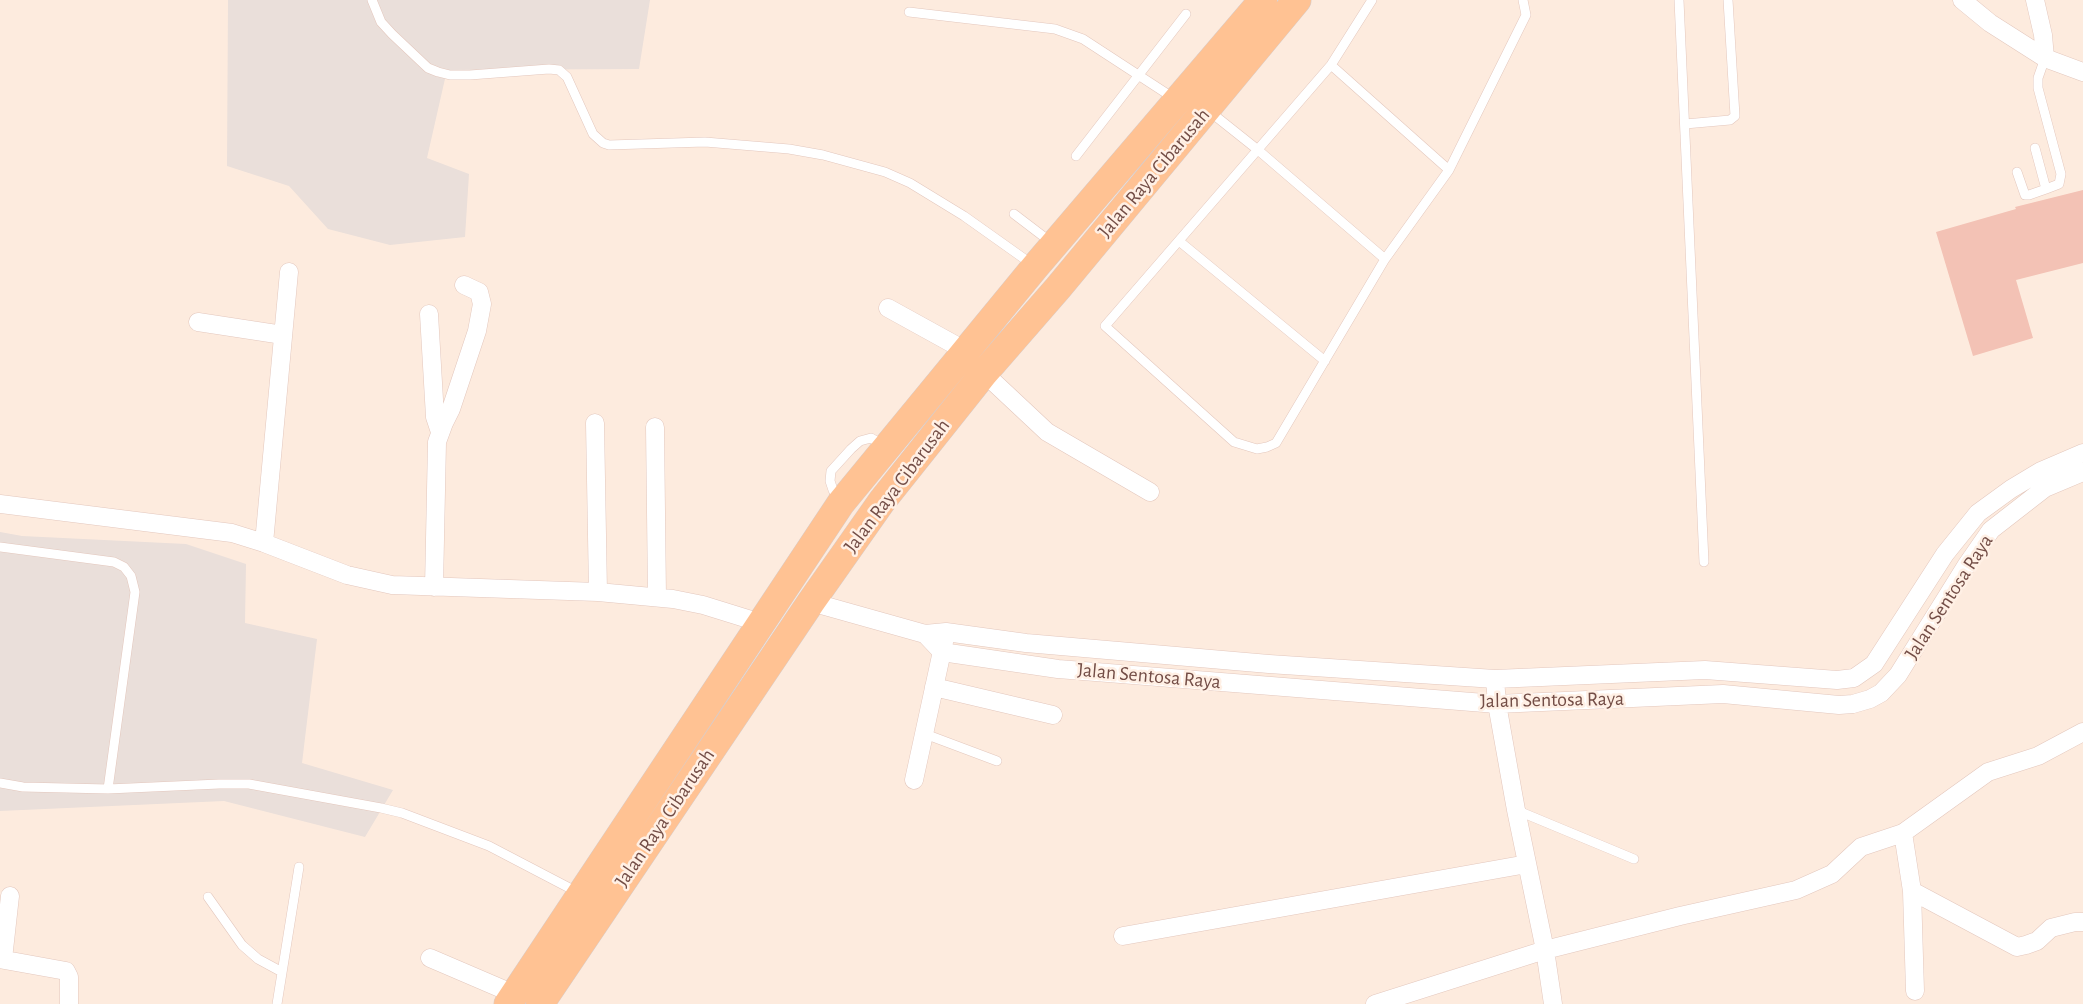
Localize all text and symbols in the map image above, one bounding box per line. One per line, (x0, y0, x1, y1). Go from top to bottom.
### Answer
street label: Jalan Raya Cibarusah (1093, 103, 1215, 243)
street label: Jalan Raya Cibarusah (839, 414, 955, 558)
street label: Jalan Sentosa Raya (1900, 530, 1998, 664)
street label: Jalan Sentosa Raya (1076, 658, 1222, 694)
street label: Jalan Sentosa Raya (1480, 687, 1624, 713)
street label: Jalan Raya Cibarusah (610, 744, 720, 892)

